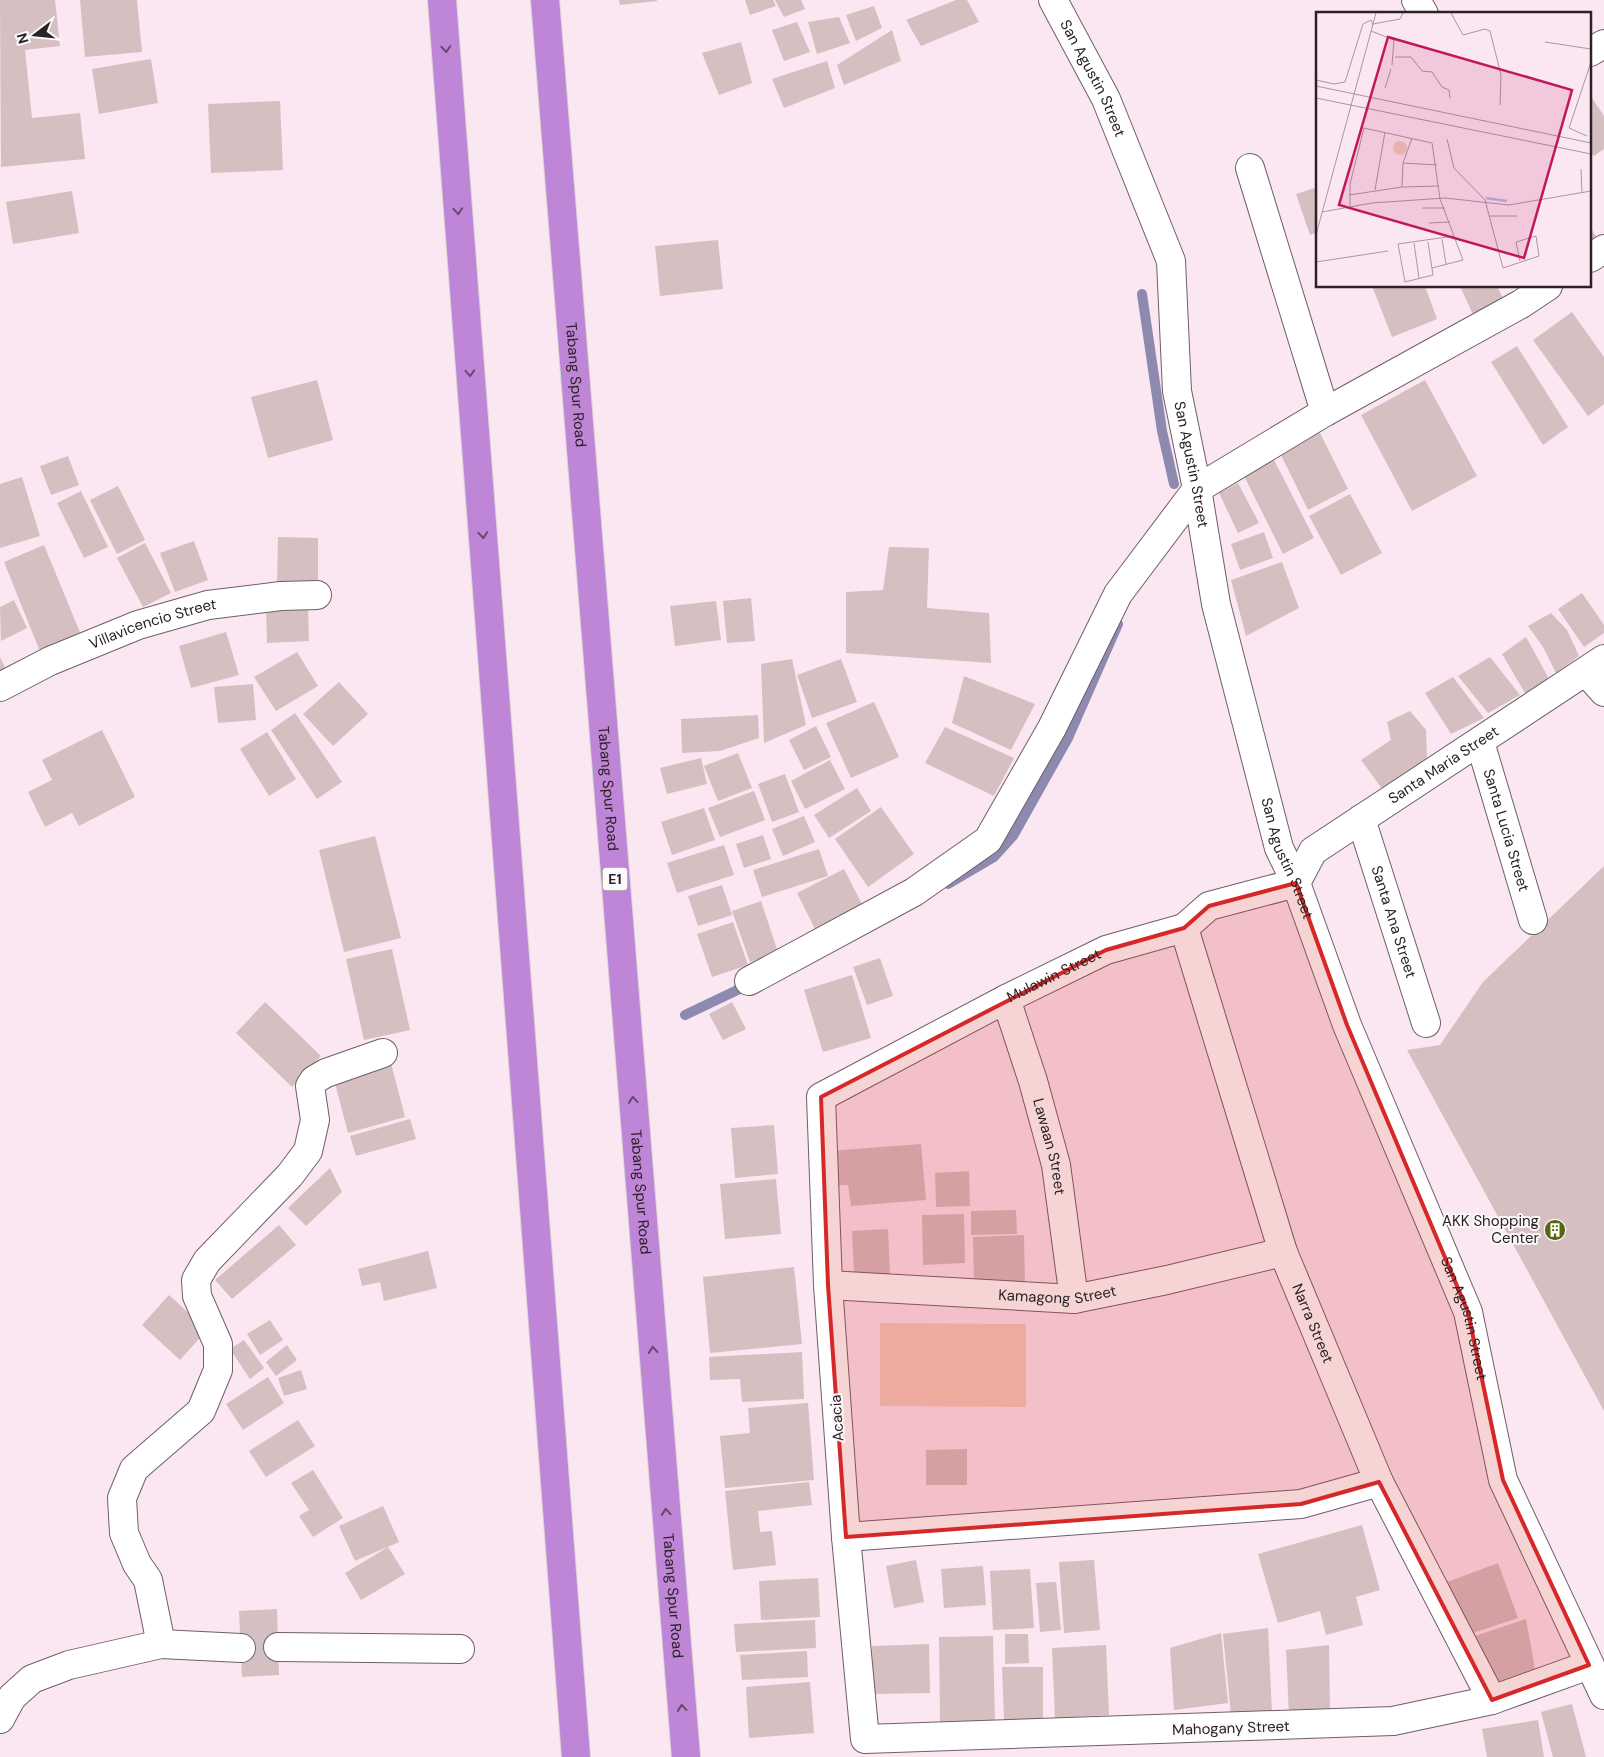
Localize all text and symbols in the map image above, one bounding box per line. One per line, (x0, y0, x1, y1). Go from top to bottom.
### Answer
north arrow (10, 10, 60, 60)
inset map (1316, 12, 1592, 288)
street label: San Agustin Street (1055, 16, 1130, 140)
text: N (12, 31, 33, 46)
one-way arrow (440, 45, 451, 53)
one-way arrow (453, 207, 464, 215)
street label: Tabang Spur Road (561, 322, 591, 448)
one-way arrow (465, 369, 476, 377)
street label: San Agustin Street (1169, 400, 1213, 529)
one-way arrow (477, 531, 488, 539)
street label: Villavicencio Street (86, 594, 218, 654)
street label: Santa Maria Street (1385, 721, 1503, 809)
street label: Tabang Spur Road (593, 725, 623, 852)
street label: Santa Lucia Street (1479, 766, 1534, 894)
street label: San Agustin Street (1256, 795, 1318, 922)
street label: Santa Ana Street (1367, 863, 1421, 981)
road number: E1 (602, 868, 628, 891)
street label: Mulawin Street (1003, 944, 1105, 1007)
one-way arrow (628, 1096, 639, 1104)
street label: Lawaan Street (1028, 1096, 1070, 1196)
street label: Tabang Spur Road (626, 1129, 656, 1255)
place label: AKK Shopping Center (1442, 1211, 1539, 1248)
building icon: AKK Shopping Center (1543, 1218, 1567, 1242)
street label: San Agustin Street (1436, 1254, 1492, 1382)
street label: Narra Street (1287, 1280, 1338, 1366)
street label: Kamagong Street (998, 1281, 1118, 1309)
one-way arrow (648, 1345, 659, 1353)
street label: Acacia (825, 1394, 849, 1442)
one-way arrow (661, 1507, 672, 1515)
street label: Tabang Spur Road (658, 1533, 688, 1659)
one-way arrow (677, 1704, 688, 1712)
street label: Mahogany Street (1172, 1716, 1290, 1740)

